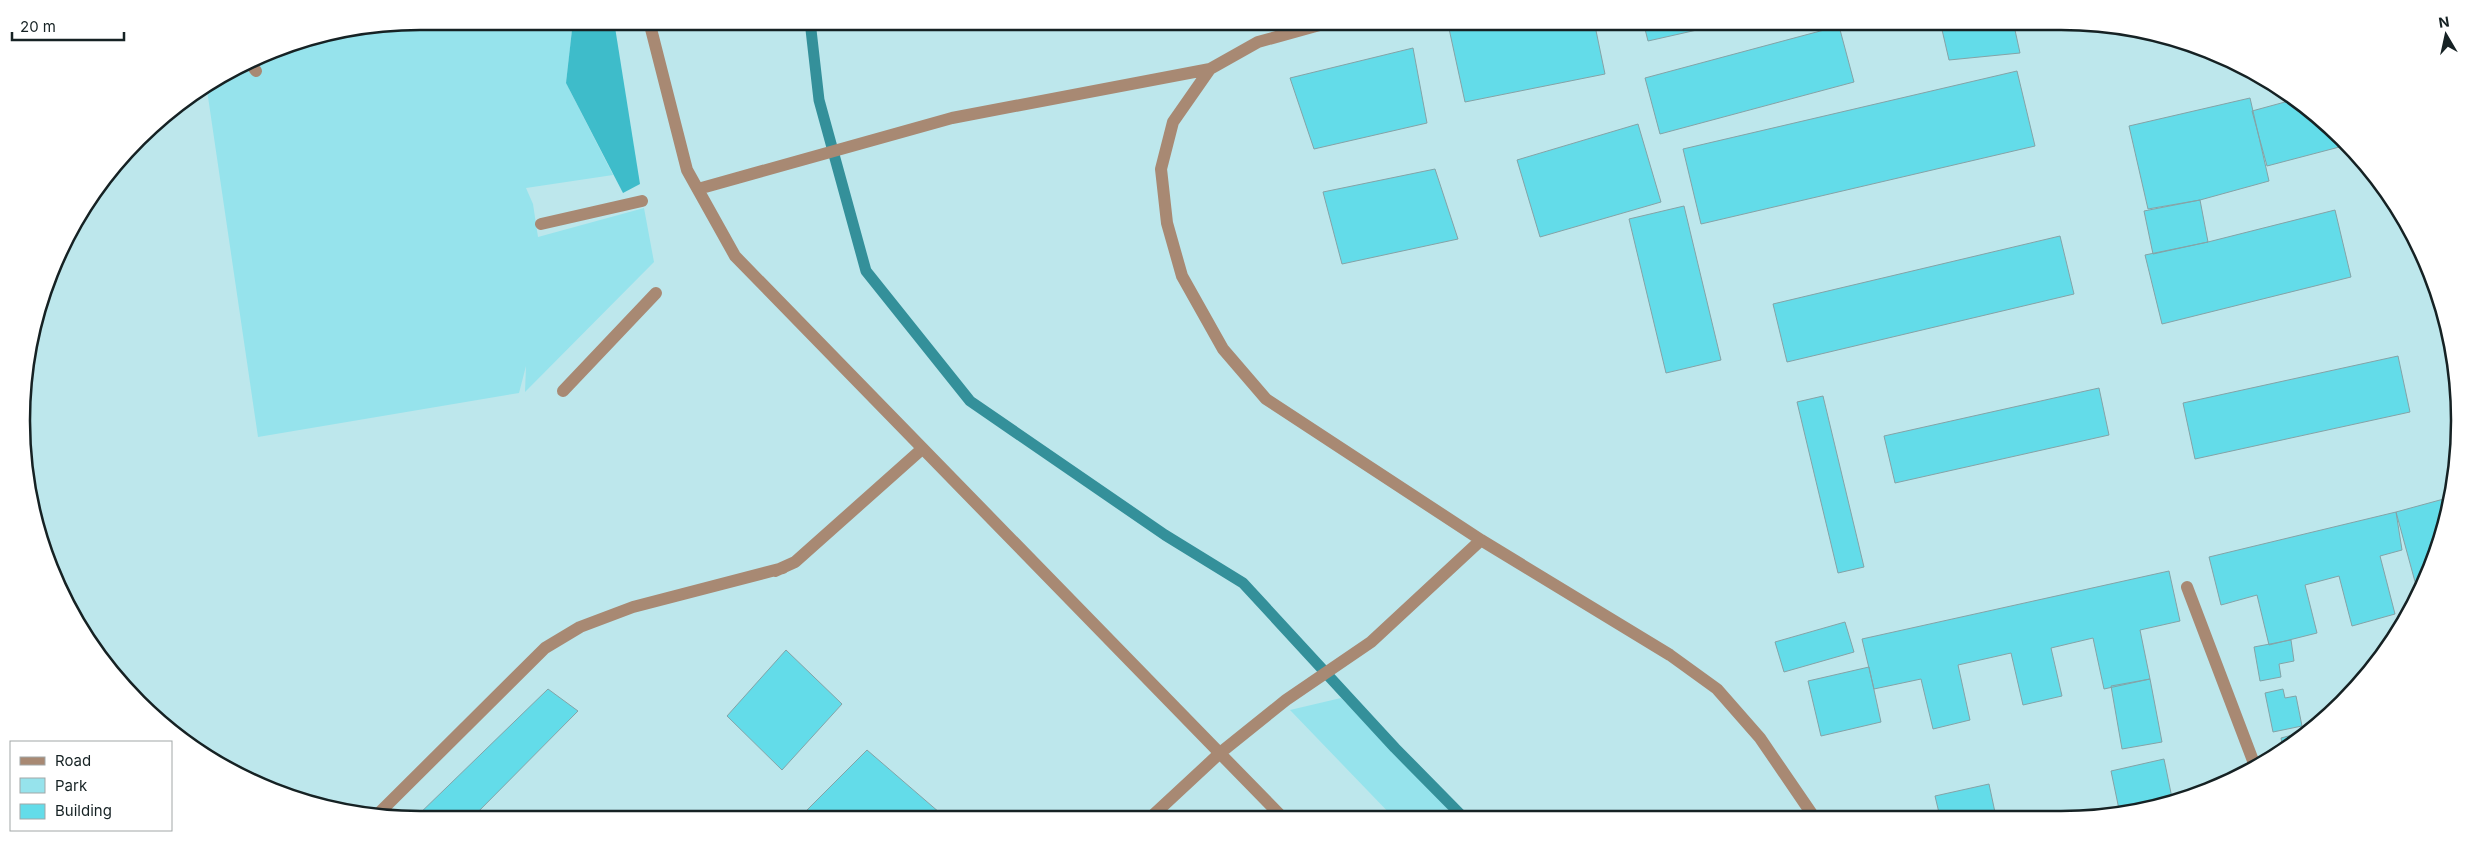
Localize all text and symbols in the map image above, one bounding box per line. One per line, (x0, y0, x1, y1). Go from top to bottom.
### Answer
scale bar (12, 10, 125, 42)
north arrow (2421, 10, 2471, 60)
text: N (2437, 12, 2450, 31)
text: 20 m (20, 17, 56, 36)
legend (10, 741, 172, 831)
text: Road (55, 751, 91, 770)
text: Park (55, 776, 88, 795)
text: Building (55, 801, 112, 820)

